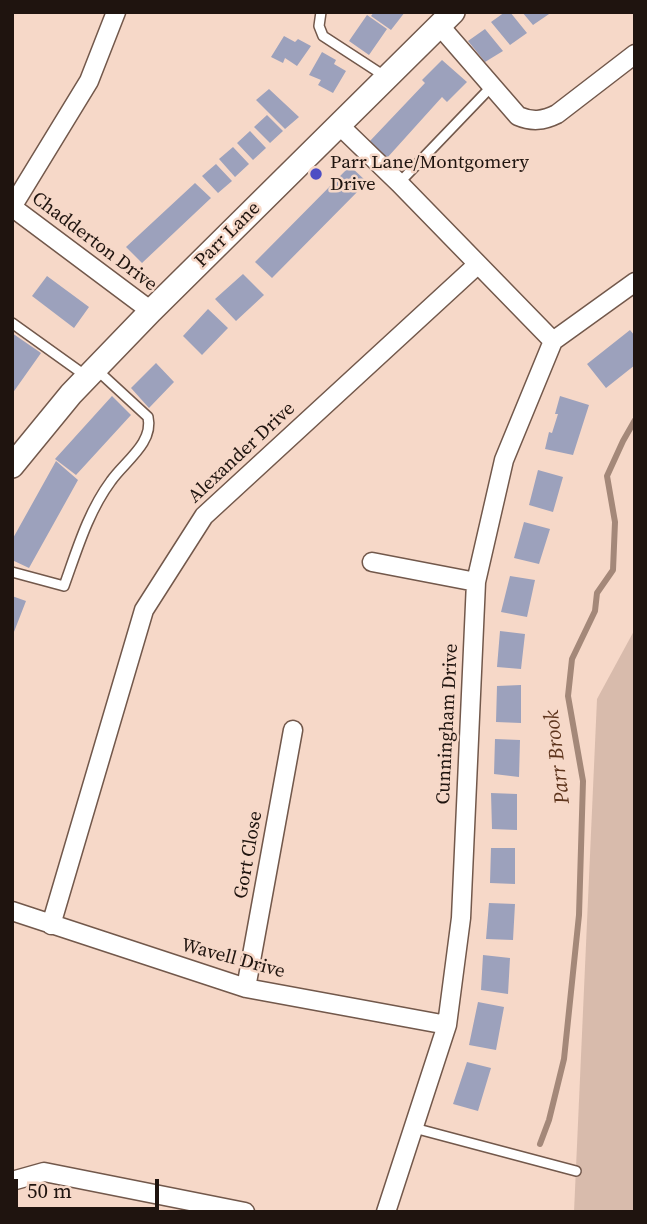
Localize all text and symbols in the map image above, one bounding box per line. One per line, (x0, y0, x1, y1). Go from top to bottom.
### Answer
place label: Parr Lane/Montgomery Drive (330, 152, 529, 196)
marker: Parr Lane/Montgomery Drive (308, 166, 324, 182)
street label: Chadderton Drive (27, 187, 161, 297)
street label: Parr Lane (190, 197, 266, 273)
street label: Alexander Drive (184, 398, 300, 508)
street label: Cunningham Drive (432, 643, 464, 805)
water label: Parr Brook (540, 709, 576, 805)
street label: Gort Close (230, 809, 268, 901)
street label: Wavell Drive (179, 934, 287, 984)
scale bar (18, 1164, 163, 1208)
text: 50 m (27, 1176, 72, 1205)

